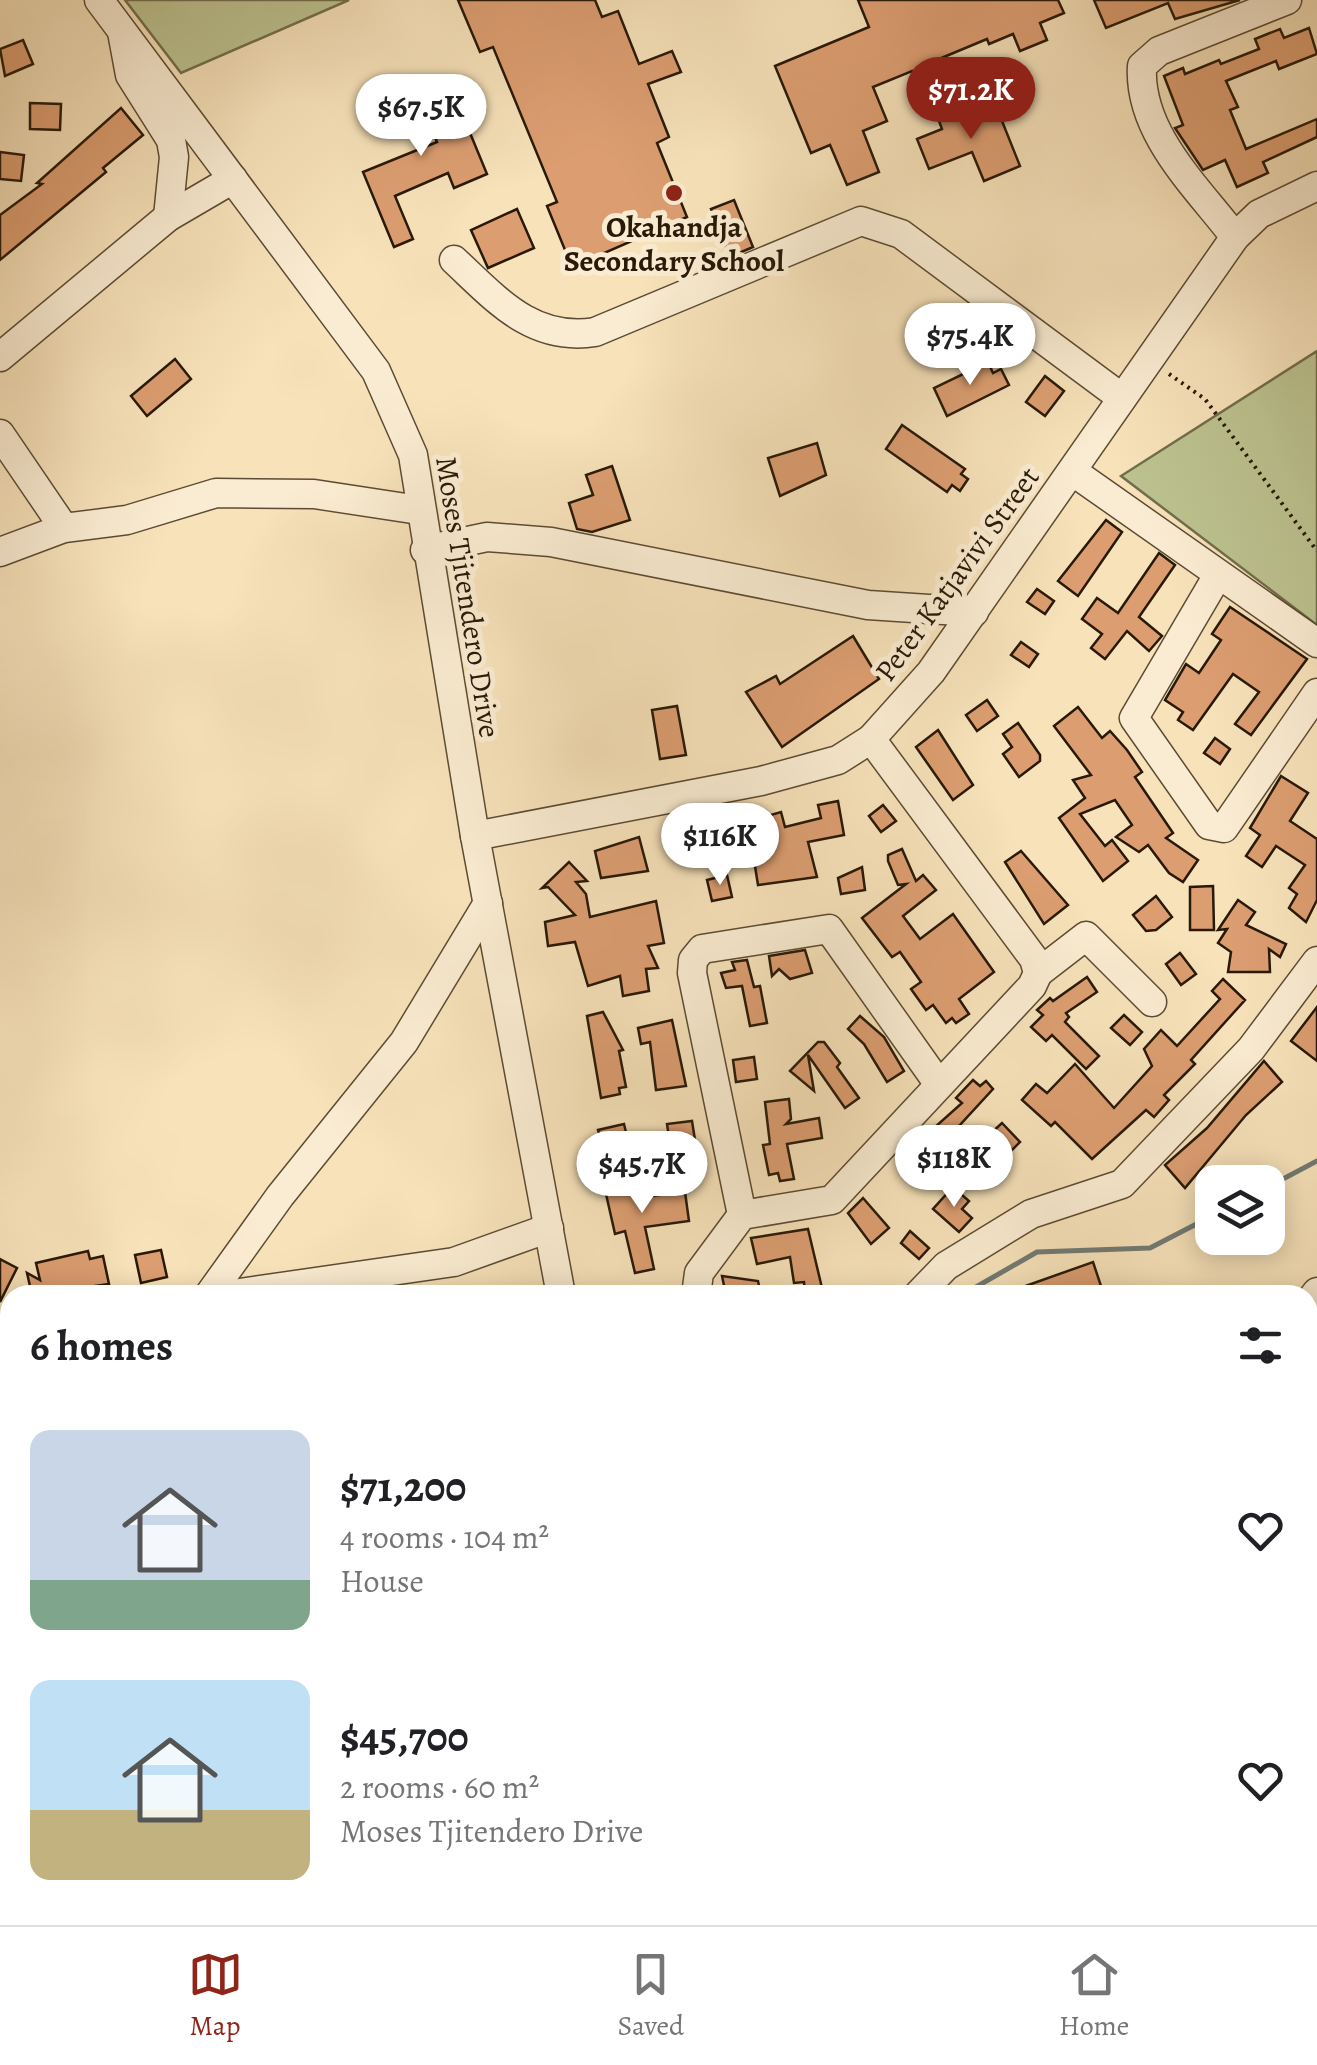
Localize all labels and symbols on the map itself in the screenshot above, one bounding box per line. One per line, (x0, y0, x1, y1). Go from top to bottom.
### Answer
pin: $71.2K (890, 57, 1052, 142)
pin: $67.5K (340, 74, 502, 159)
marker: Okahandja Secondary School (663, 182, 685, 204)
place label: Okahandja Secondary School (564, 207, 784, 281)
pin: $75.4K (889, 303, 1051, 388)
street label: Moses Tjitendero Drive (426, 453, 510, 741)
street label: Peter Katjavivi Street (866, 459, 1048, 689)
pin: $116K (650, 803, 790, 888)
pin: $118K (884, 1125, 1024, 1210)
pin: $45.7K (561, 1131, 723, 1216)

